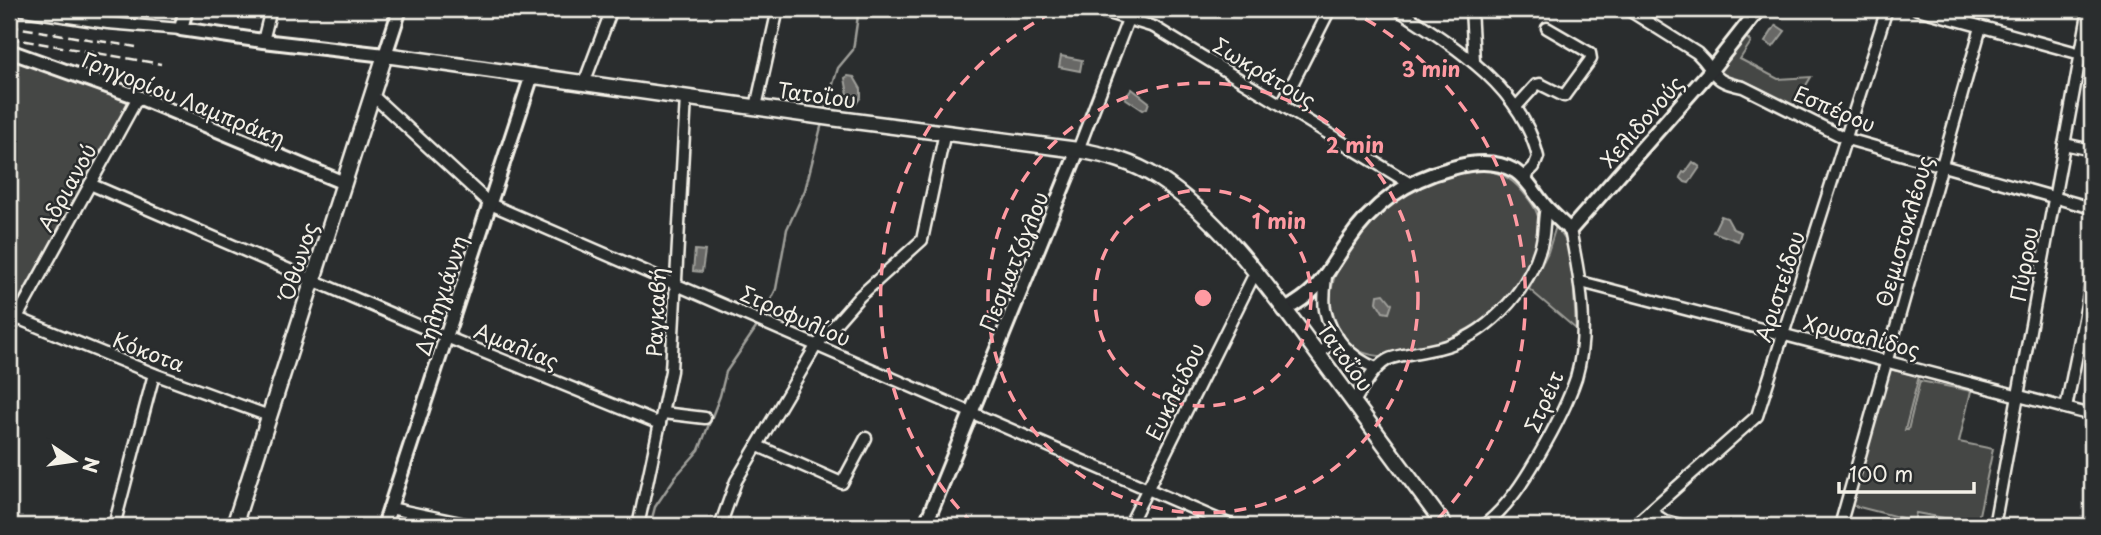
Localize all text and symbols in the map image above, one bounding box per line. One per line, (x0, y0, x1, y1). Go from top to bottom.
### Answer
street label: Σωκράτους (1207, 29, 1323, 115)
street label: Γρηγορίου Λαμπράκη (77, 43, 291, 153)
text: 3 min (1401, 52, 1461, 84)
street label: Χελιδονούς (1592, 68, 1690, 174)
street label: Τατοΐου (775, 73, 859, 115)
street label: Εσπέρου (1789, 76, 1881, 140)
text: 2 min (1326, 128, 1384, 160)
street label: Αδριανού (29, 137, 103, 237)
street label: Θεμιστοκλέους (1866, 152, 1940, 310)
street label: Πεσματζόγλου (970, 186, 1056, 336)
text: 1 min (1252, 204, 1306, 236)
street label: Όθωνος (269, 218, 325, 306)
street label: Πύρρου (2001, 224, 2045, 304)
street label: Αριστείδου (1746, 226, 1812, 346)
street label: Δηληγιάννη (406, 231, 474, 359)
street label: Ραγκαβή (637, 266, 673, 358)
street label: Στροφυλίου (736, 276, 856, 354)
centre of rings (1191, 286, 1215, 310)
street label: Χρυσαλίδος (1801, 305, 1923, 365)
street label: Αμαλίας (470, 314, 564, 377)
street label: Τατοΐου (1310, 314, 1382, 398)
street label: Κόκοτα (108, 323, 190, 379)
street label: Ευκλείδου (1137, 337, 1211, 445)
street label: Στρέιτ (1515, 365, 1571, 437)
north arrow (38, 426, 108, 496)
scale bar (1839, 451, 1973, 495)
text: N (76, 455, 107, 476)
text: 100 m (1849, 457, 1913, 489)

